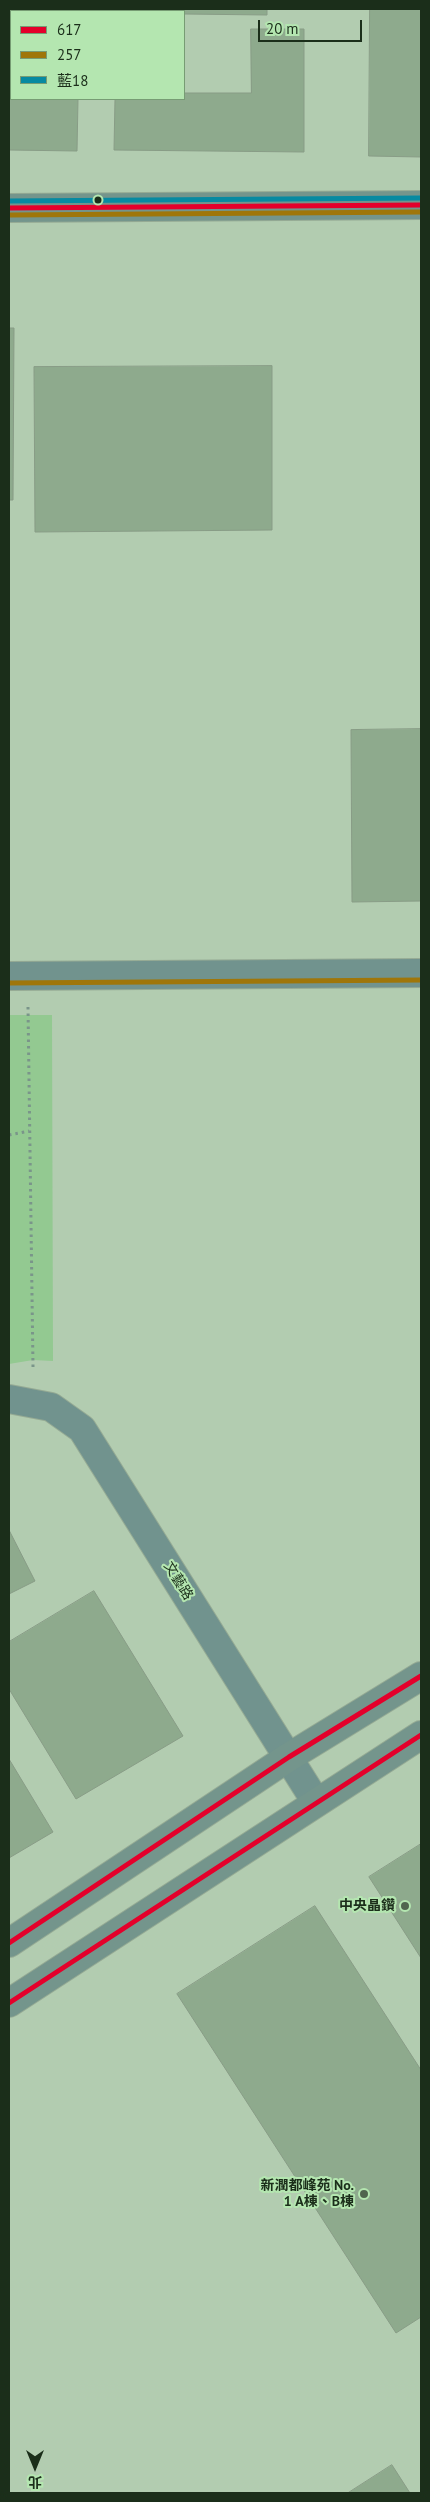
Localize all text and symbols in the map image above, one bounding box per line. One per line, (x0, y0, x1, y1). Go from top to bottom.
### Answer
legend (10, 10, 185, 100)
scale bar (260, 10, 364, 42)
text: 20 m (266, 19, 299, 38)
text: 617 (57, 20, 82, 39)
text: 257 (57, 45, 82, 64)
text: 藍18 (57, 71, 88, 90)
unlabelled marker (93, 195, 103, 205)
street label: 文藝路 (160, 1559, 196, 1603)
place label: 中央晶鑽 (339, 1898, 395, 1914)
marker: 中央晶鑽 (399, 1900, 411, 1912)
place label: 新潤都峰苑 No. 1 A棟、B棟 (260, 2178, 354, 2210)
marker: 新潤都峰苑 No. 1 A棟、B棟 (358, 2188, 370, 2200)
north arrow (10, 2442, 60, 2492)
text: 北 (28, 2473, 42, 2491)

